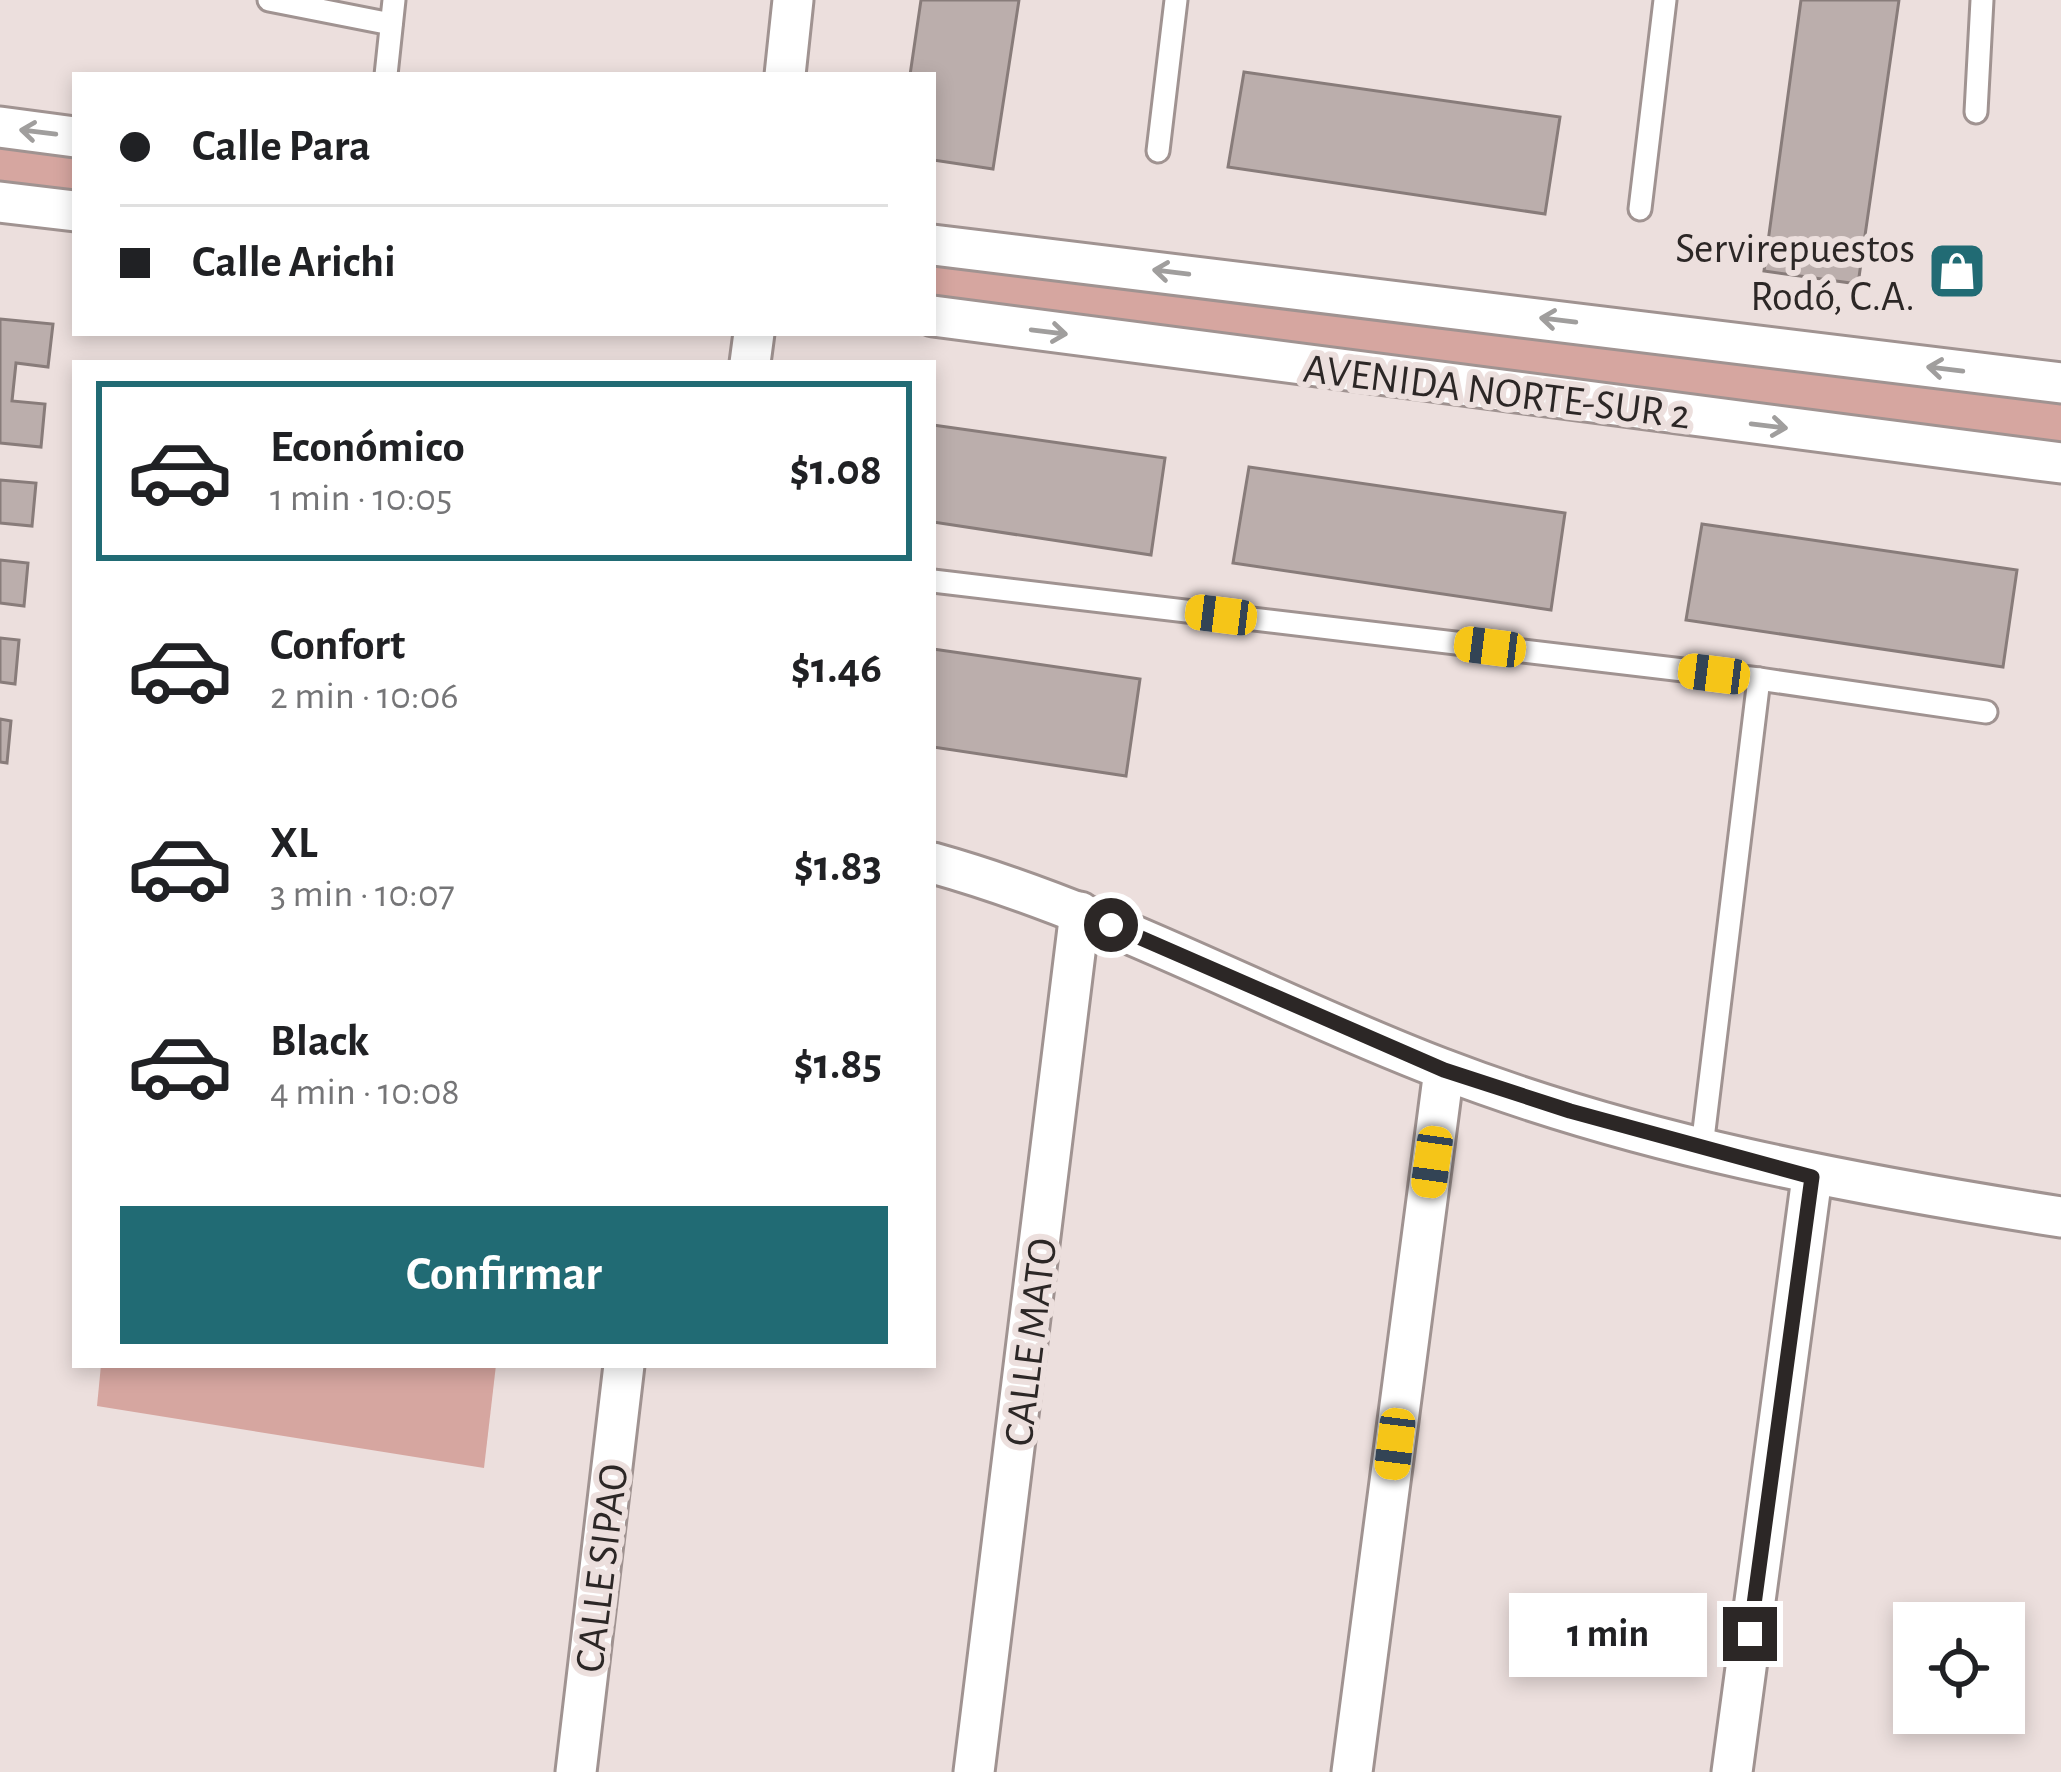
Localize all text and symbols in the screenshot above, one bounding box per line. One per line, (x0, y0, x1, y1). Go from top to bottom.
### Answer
one-way arrow (19, 120, 58, 142)
text: Calle Para (192, 124, 371, 169)
place label: Servirepuestos Rodó, C.A. (1675, 228, 1915, 318)
text: Calle Arichi (192, 240, 396, 285)
shop icon: Servirepuestos Rodó, C.A. (1926, 240, 1988, 302)
one-way arrow (1152, 261, 1191, 283)
one-way arrow (1539, 309, 1578, 331)
one-way arrow (1029, 321, 1068, 343)
street label: AVENIDA NORTE-SUR 2 (1301, 347, 1692, 437)
one-way arrow (1926, 357, 1965, 379)
one-way arrow (1749, 415, 1788, 438)
icon: car (126, 417, 234, 525)
text: Económico (270, 425, 465, 470)
text: $1.08 (790, 448, 882, 493)
text: 1 min · 10:05 (270, 479, 452, 518)
car (1183, 593, 1259, 637)
icon: car (126, 615, 234, 723)
text: Confort (270, 623, 405, 668)
car (1452, 625, 1528, 669)
text: $1.46 (791, 646, 882, 691)
car (1676, 652, 1752, 696)
text: 2 min · 10:06 (270, 677, 459, 716)
icon: car (126, 813, 234, 921)
text: XL (270, 821, 318, 866)
text: $1.83 (794, 844, 882, 889)
text: 3 min · 10:07 (270, 875, 455, 914)
route start (1084, 898, 1138, 952)
icon: car (126, 1011, 234, 1119)
text: Black (270, 1019, 369, 1064)
text: $1.85 (794, 1042, 882, 1087)
text: 4 min · 10:08 (270, 1073, 460, 1112)
car (1409, 1124, 1455, 1200)
button: Confirmar (120, 1206, 888, 1344)
street label: CALLE MATO (997, 1236, 1065, 1448)
car (1373, 1406, 1417, 1482)
street label: CALLE SIPAO (568, 1462, 636, 1675)
callout: 1 min (1510, 1592, 1708, 1676)
map controls (1893, 1602, 2025, 1734)
button: locate (1893, 1602, 2025, 1734)
route end (1723, 1607, 1777, 1661)
text: 1 min (1567, 1615, 1649, 1654)

